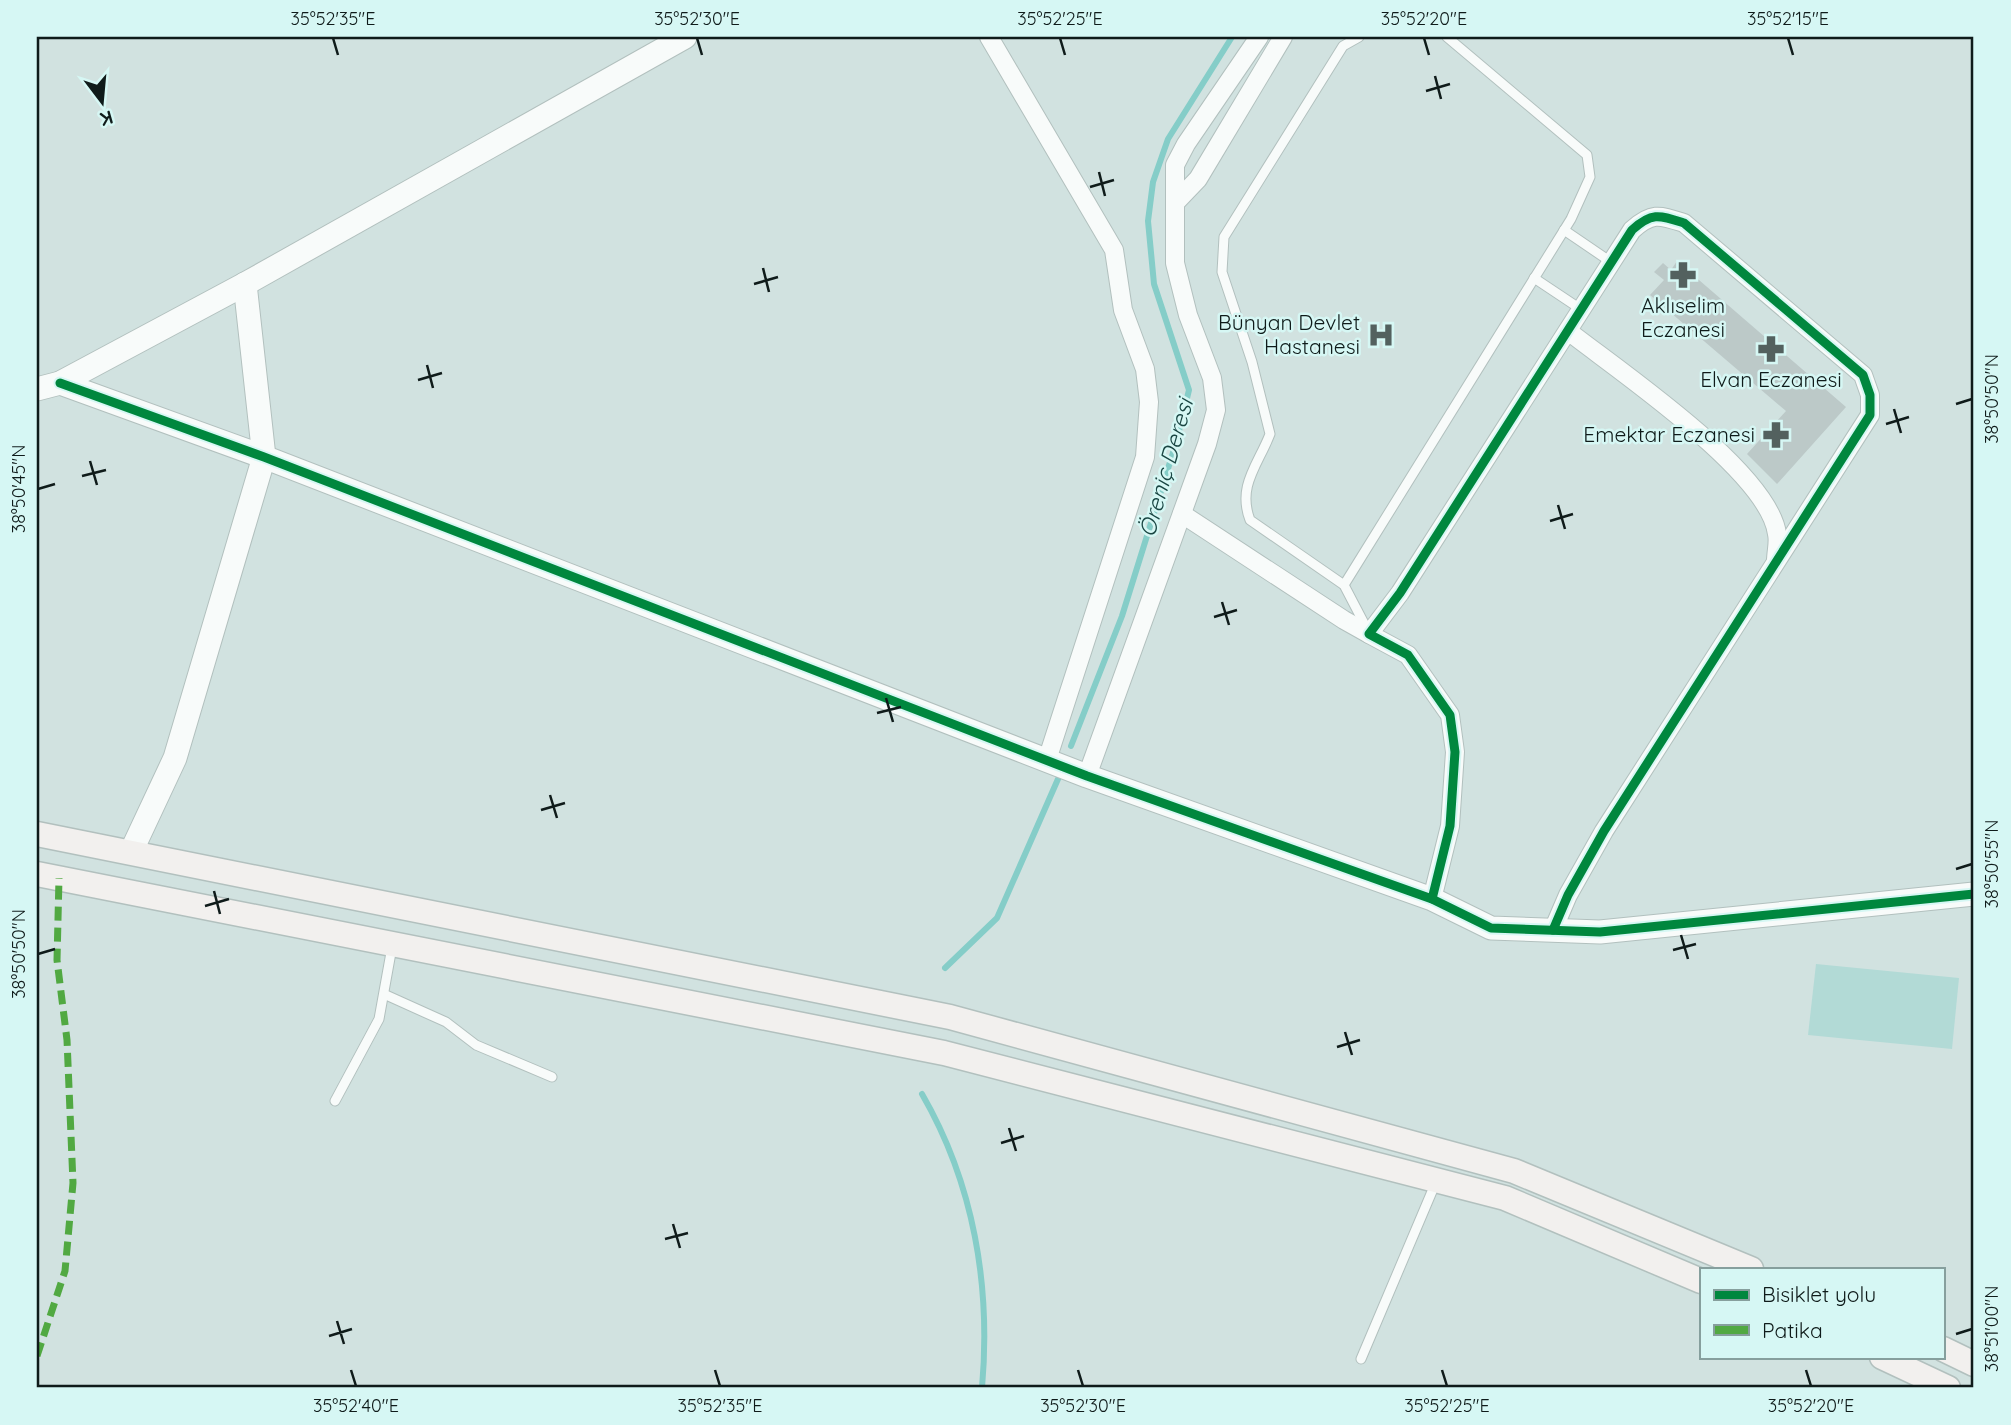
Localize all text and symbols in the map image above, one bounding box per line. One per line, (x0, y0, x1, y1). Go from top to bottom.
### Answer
text: 35°52'35"E (291, 7, 375, 30)
text: 35°52'30"E (654, 7, 740, 30)
text: 35°52'25"E (1017, 7, 1103, 30)
text: 35°52'20"E (1381, 7, 1467, 30)
text: 35°52'15"E (1747, 7, 1829, 30)
north arrow (66, 66, 136, 136)
text: K (97, 105, 116, 132)
pharmacy icon: Aklıselim Eczanesi (1668, 260, 1698, 290)
place label: Aklıselim Eczanesi (1641, 292, 1725, 342)
place label: Bünyan Devlet Hastanesi (1218, 309, 1360, 359)
hospital icon: Bünyan Devlet Hastanesi (1366, 320, 1396, 350)
pharmacy icon: Elvan Eczanesi (1756, 334, 1786, 364)
text: 38°50'50"N (1980, 354, 2003, 444)
place label: Elvan Eczanesi (1700, 366, 1842, 392)
water label: Öreniç Deresi (1132, 393, 1200, 540)
pharmacy icon: Emektar Eczanesi (1761, 420, 1791, 450)
place label: Emektar Eczanesi (1583, 421, 1755, 447)
text: 38°50'45"N (7, 445, 30, 533)
text: 38°50'55"N (1980, 820, 2003, 908)
text: 38°50'50"N (7, 909, 30, 999)
legend (1700, 1268, 1944, 1358)
text: Bisiklet yolu (1762, 1281, 1876, 1307)
text: 38°51'00"N (1980, 1286, 2003, 1372)
text: Patika (1762, 1317, 1823, 1343)
text: 35°52'40"E (313, 1394, 399, 1417)
text: 35°52'35"E (678, 1394, 762, 1417)
text: 35°52'30"E (1040, 1394, 1126, 1417)
text: 35°52'25"E (1404, 1394, 1490, 1417)
text: 35°52'20"E (1768, 1394, 1854, 1417)

